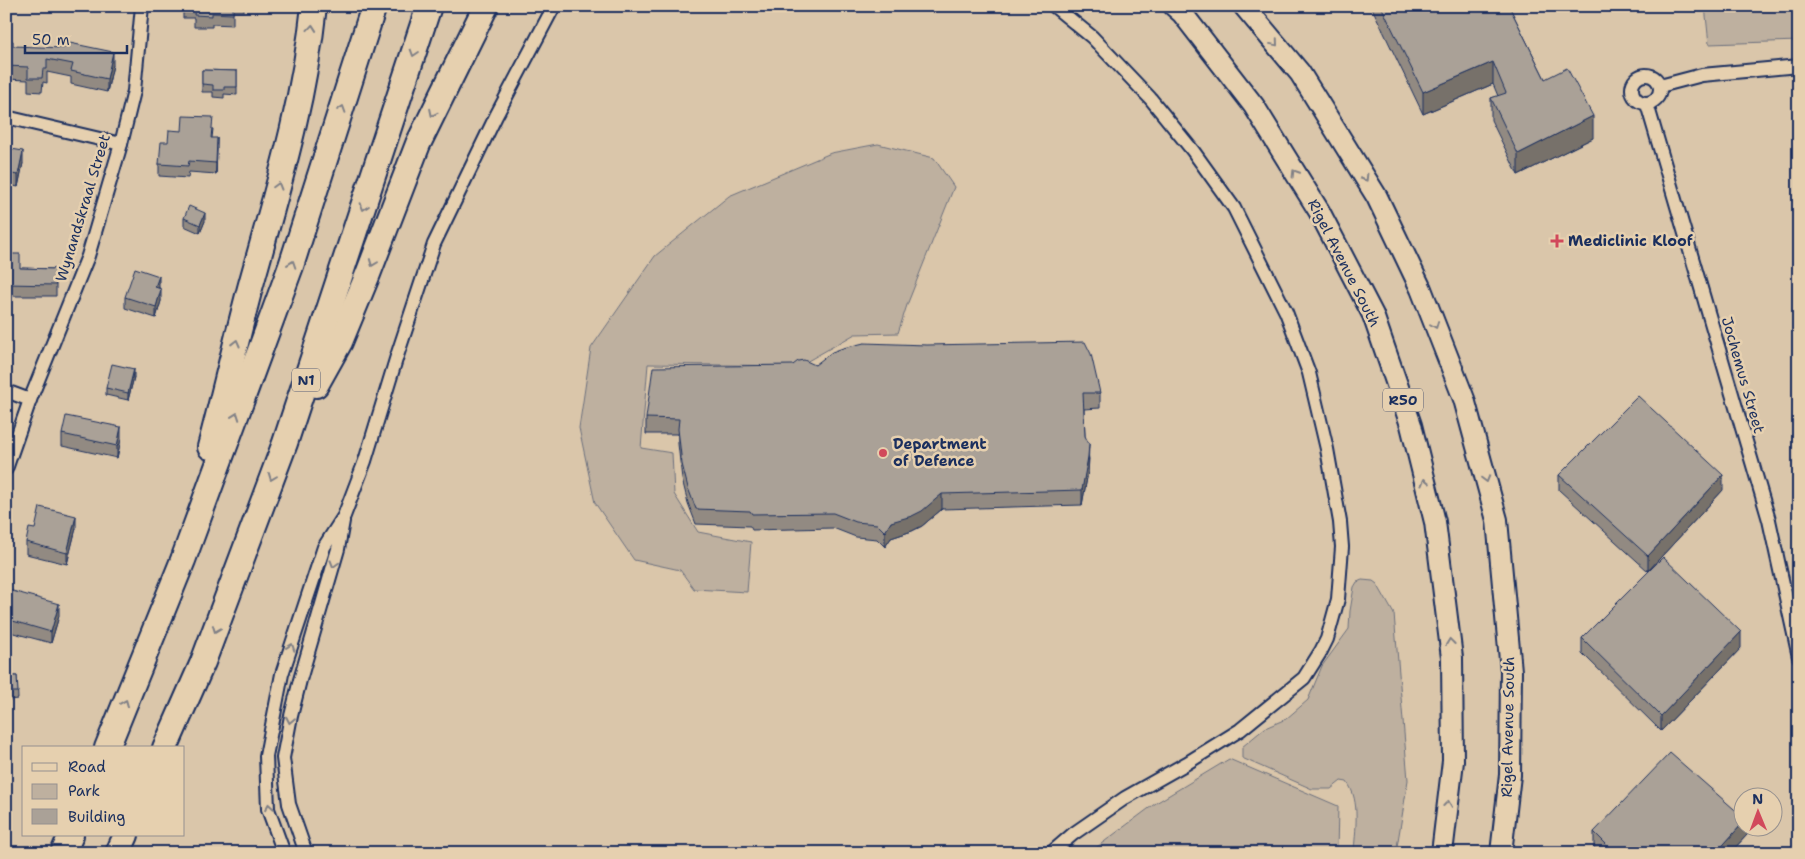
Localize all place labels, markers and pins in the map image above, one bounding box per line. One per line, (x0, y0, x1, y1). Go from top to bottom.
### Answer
place label: Mediclinic Kloof (1568, 231, 1693, 251)
marker: Mediclinic Kloof (1550, 234, 1564, 248)
place label: Department of Defence (893, 434, 987, 471)
marker: Department of Defence (877, 447, 889, 459)

